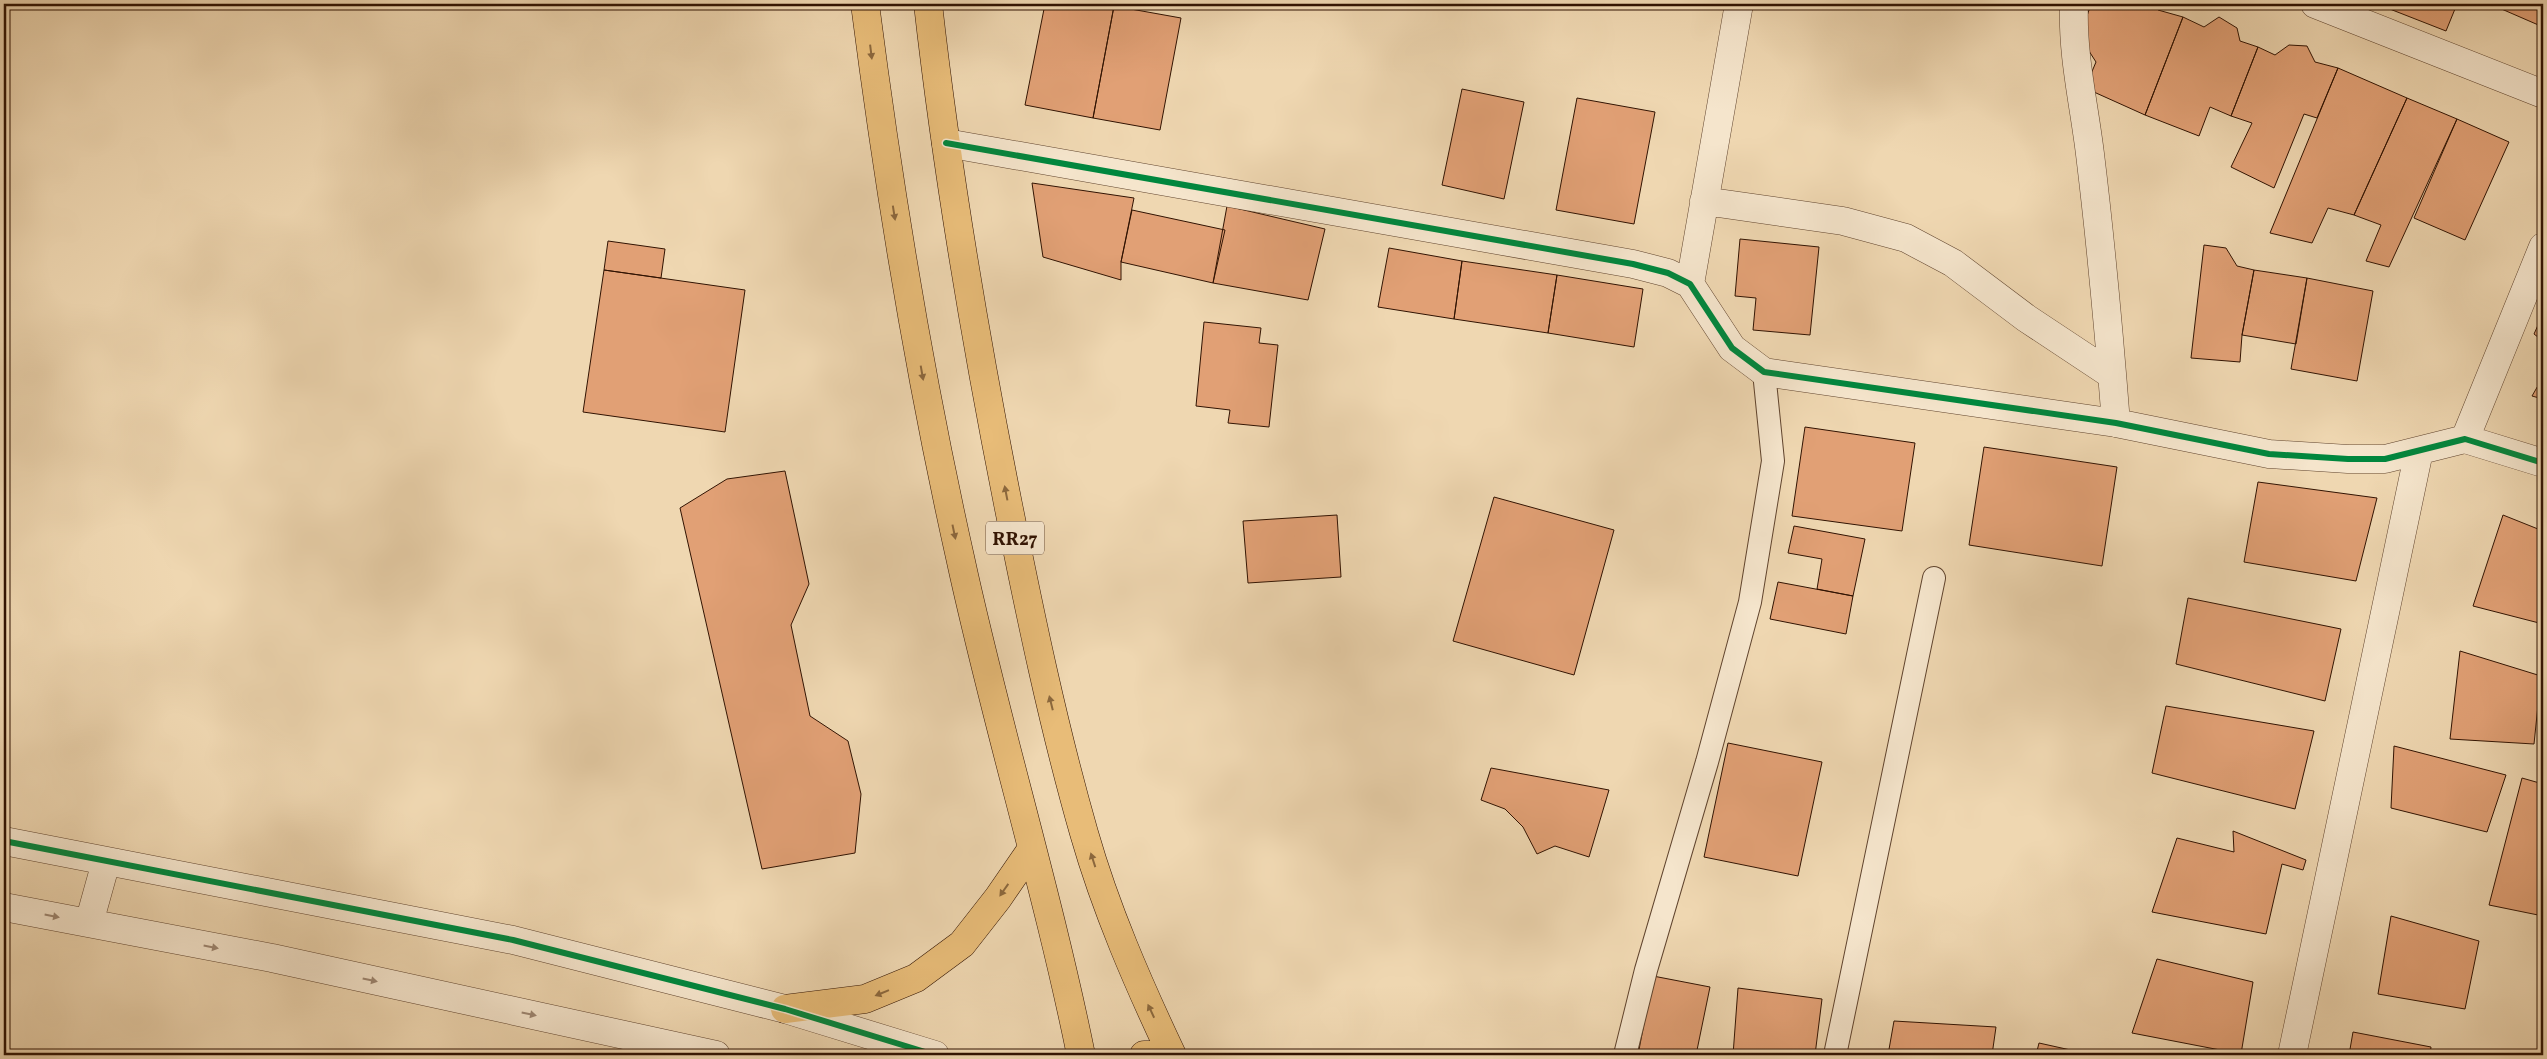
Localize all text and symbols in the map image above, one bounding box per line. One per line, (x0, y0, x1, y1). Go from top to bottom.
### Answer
one-way arrow (867, 44, 875, 60)
one-way arrow (890, 205, 898, 221)
one-way arrow (918, 365, 926, 381)
one-way arrow (1002, 485, 1010, 500)
road number: RR27 (986, 522, 1044, 554)
one-way arrow (951, 525, 959, 541)
one-way arrow (1047, 695, 1055, 710)
one-way arrow (1089, 852, 1096, 867)
one-way arrow (999, 884, 1009, 897)
one-way arrow (44, 913, 60, 921)
one-way arrow (204, 943, 220, 951)
one-way arrow (363, 976, 379, 984)
one-way arrow (875, 989, 889, 997)
one-way arrow (1147, 1004, 1155, 1018)
one-way arrow (522, 1010, 537, 1018)

